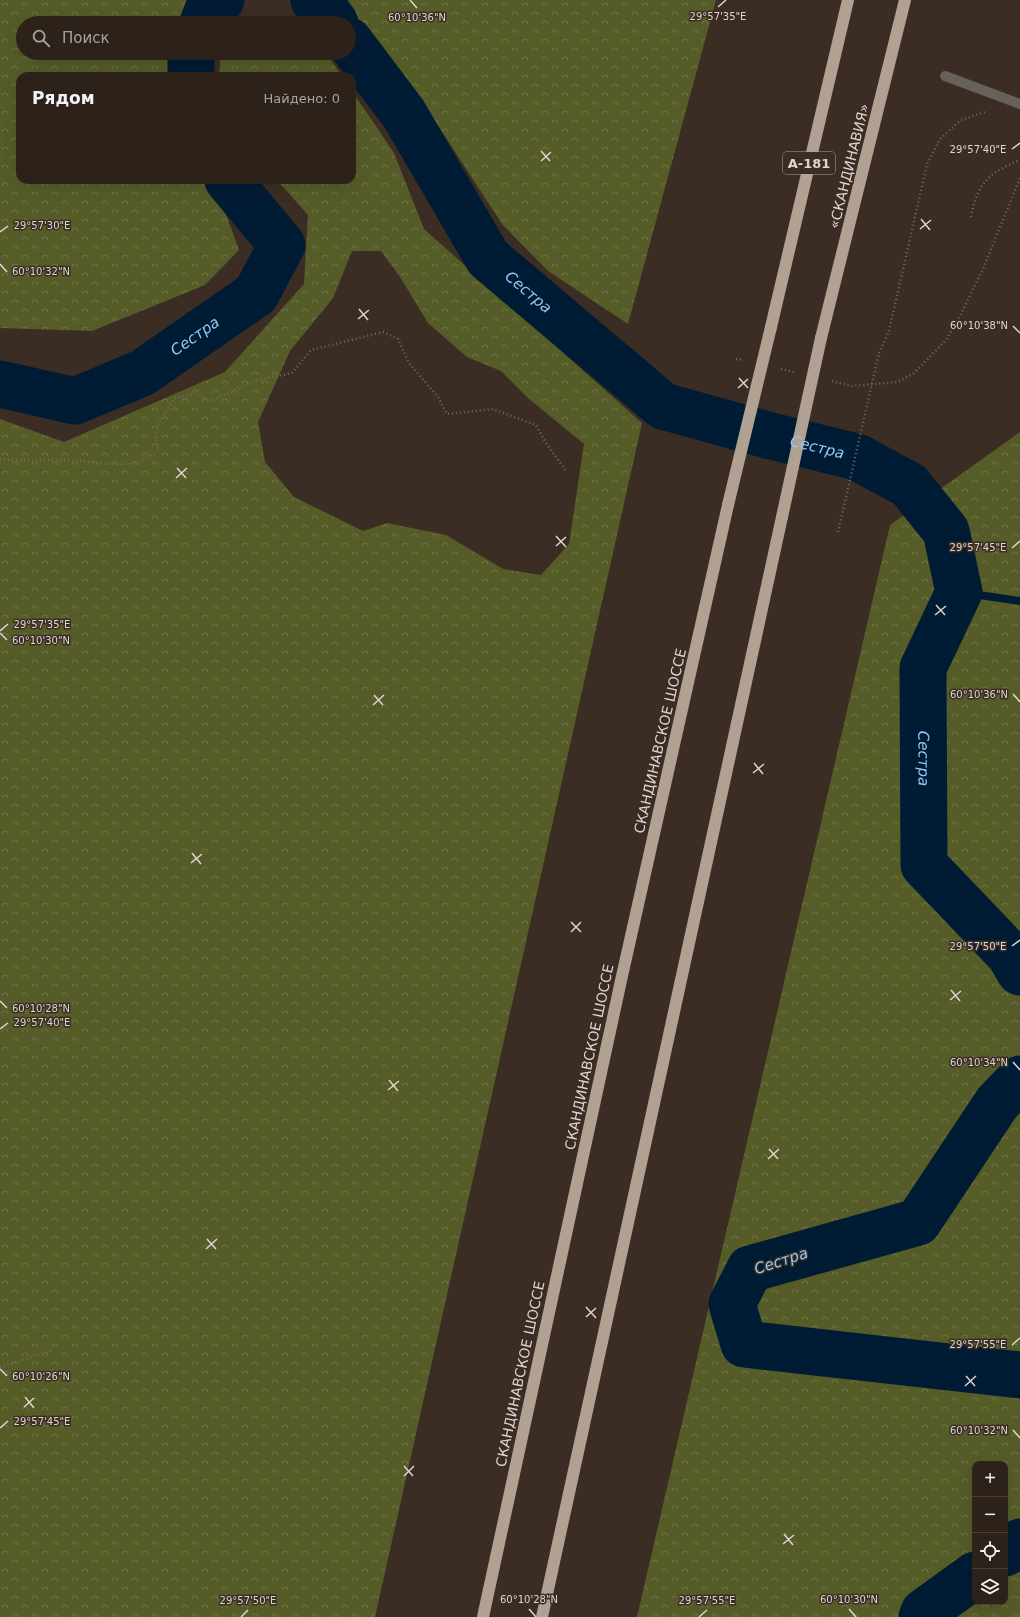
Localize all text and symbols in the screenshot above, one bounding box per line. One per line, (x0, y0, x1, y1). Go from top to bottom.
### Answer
text: 29°57'35"E (690, 11, 746, 22)
text: 60°10'36"N (388, 12, 446, 23)
search box (16, 16, 356, 60)
icon: search (30, 27, 52, 49)
text: Поиск (62, 29, 110, 47)
text: Рядом (32, 88, 95, 108)
text: Найдено: 0 (264, 91, 340, 106)
street label: «СКАНДИНАВИЯ» (826, 102, 872, 230)
text: 29°57'40"E (950, 144, 1006, 155)
road number: А-181 (783, 152, 835, 174)
text: 29°57'30"E (14, 220, 70, 231)
text: 60°10'32"N (12, 266, 70, 277)
water label: Сестра (501, 267, 555, 317)
water label: Сестра (167, 313, 223, 359)
text: 60°10'38"N (950, 320, 1008, 331)
water label: Сестра (788, 432, 846, 463)
text: 29°57'45"E (950, 542, 1006, 553)
text: 29°57'35"E (14, 619, 70, 630)
text: 60°10'30"N (12, 635, 70, 646)
street label: СКАНДИНАВСКОЕ ШОССЕ (631, 647, 689, 835)
text: 60°10'36"N (950, 689, 1008, 700)
water label: Сестра (914, 731, 933, 786)
text: 29°57'50"E (950, 941, 1006, 952)
street label: СКАНДИНАВСКОЕ ШОССЕ (561, 963, 617, 1151)
text: 60°10'28"N (12, 1003, 70, 1014)
text: 29°57'40"E (14, 1017, 70, 1028)
text: 60°10'34"N (950, 1057, 1008, 1068)
water label: Сестра (752, 1244, 810, 1278)
street label: СКАНДИНАВСКОЕ ШОССЕ (492, 1280, 548, 1468)
text: 29°57'55"E (950, 1339, 1006, 1350)
text: 60°10'26"N (12, 1371, 70, 1382)
text: 29°57'45"E (14, 1416, 70, 1427)
text: 60°10'32"N (950, 1425, 1008, 1436)
map controls (972, 1461, 1008, 1605)
button: + (972, 1461, 1008, 1497)
button: − (972, 1497, 1008, 1533)
button: locate (972, 1533, 1008, 1569)
button: layers (972, 1569, 1008, 1605)
text: 60°10'28"N (500, 1594, 558, 1605)
text: 60°10'30"N (820, 1594, 878, 1605)
text: 29°57'50"E (220, 1595, 276, 1606)
text: 29°57'55"E (679, 1595, 735, 1606)

